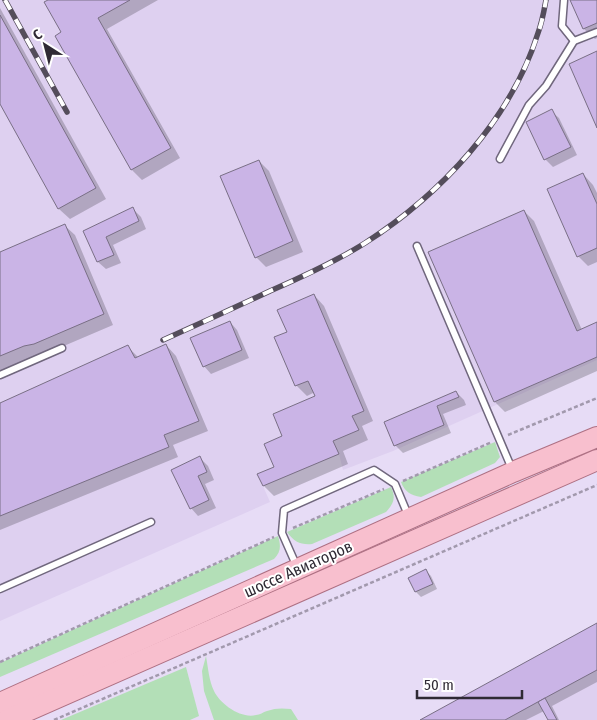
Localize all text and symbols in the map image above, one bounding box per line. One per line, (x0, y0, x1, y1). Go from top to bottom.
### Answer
north arrow (20, 20, 70, 70)
text: С (30, 25, 46, 44)
street label: шоссе Авиаторов (241, 537, 355, 601)
scale bar (417, 668, 522, 700)
text: 50 m (424, 676, 454, 694)

